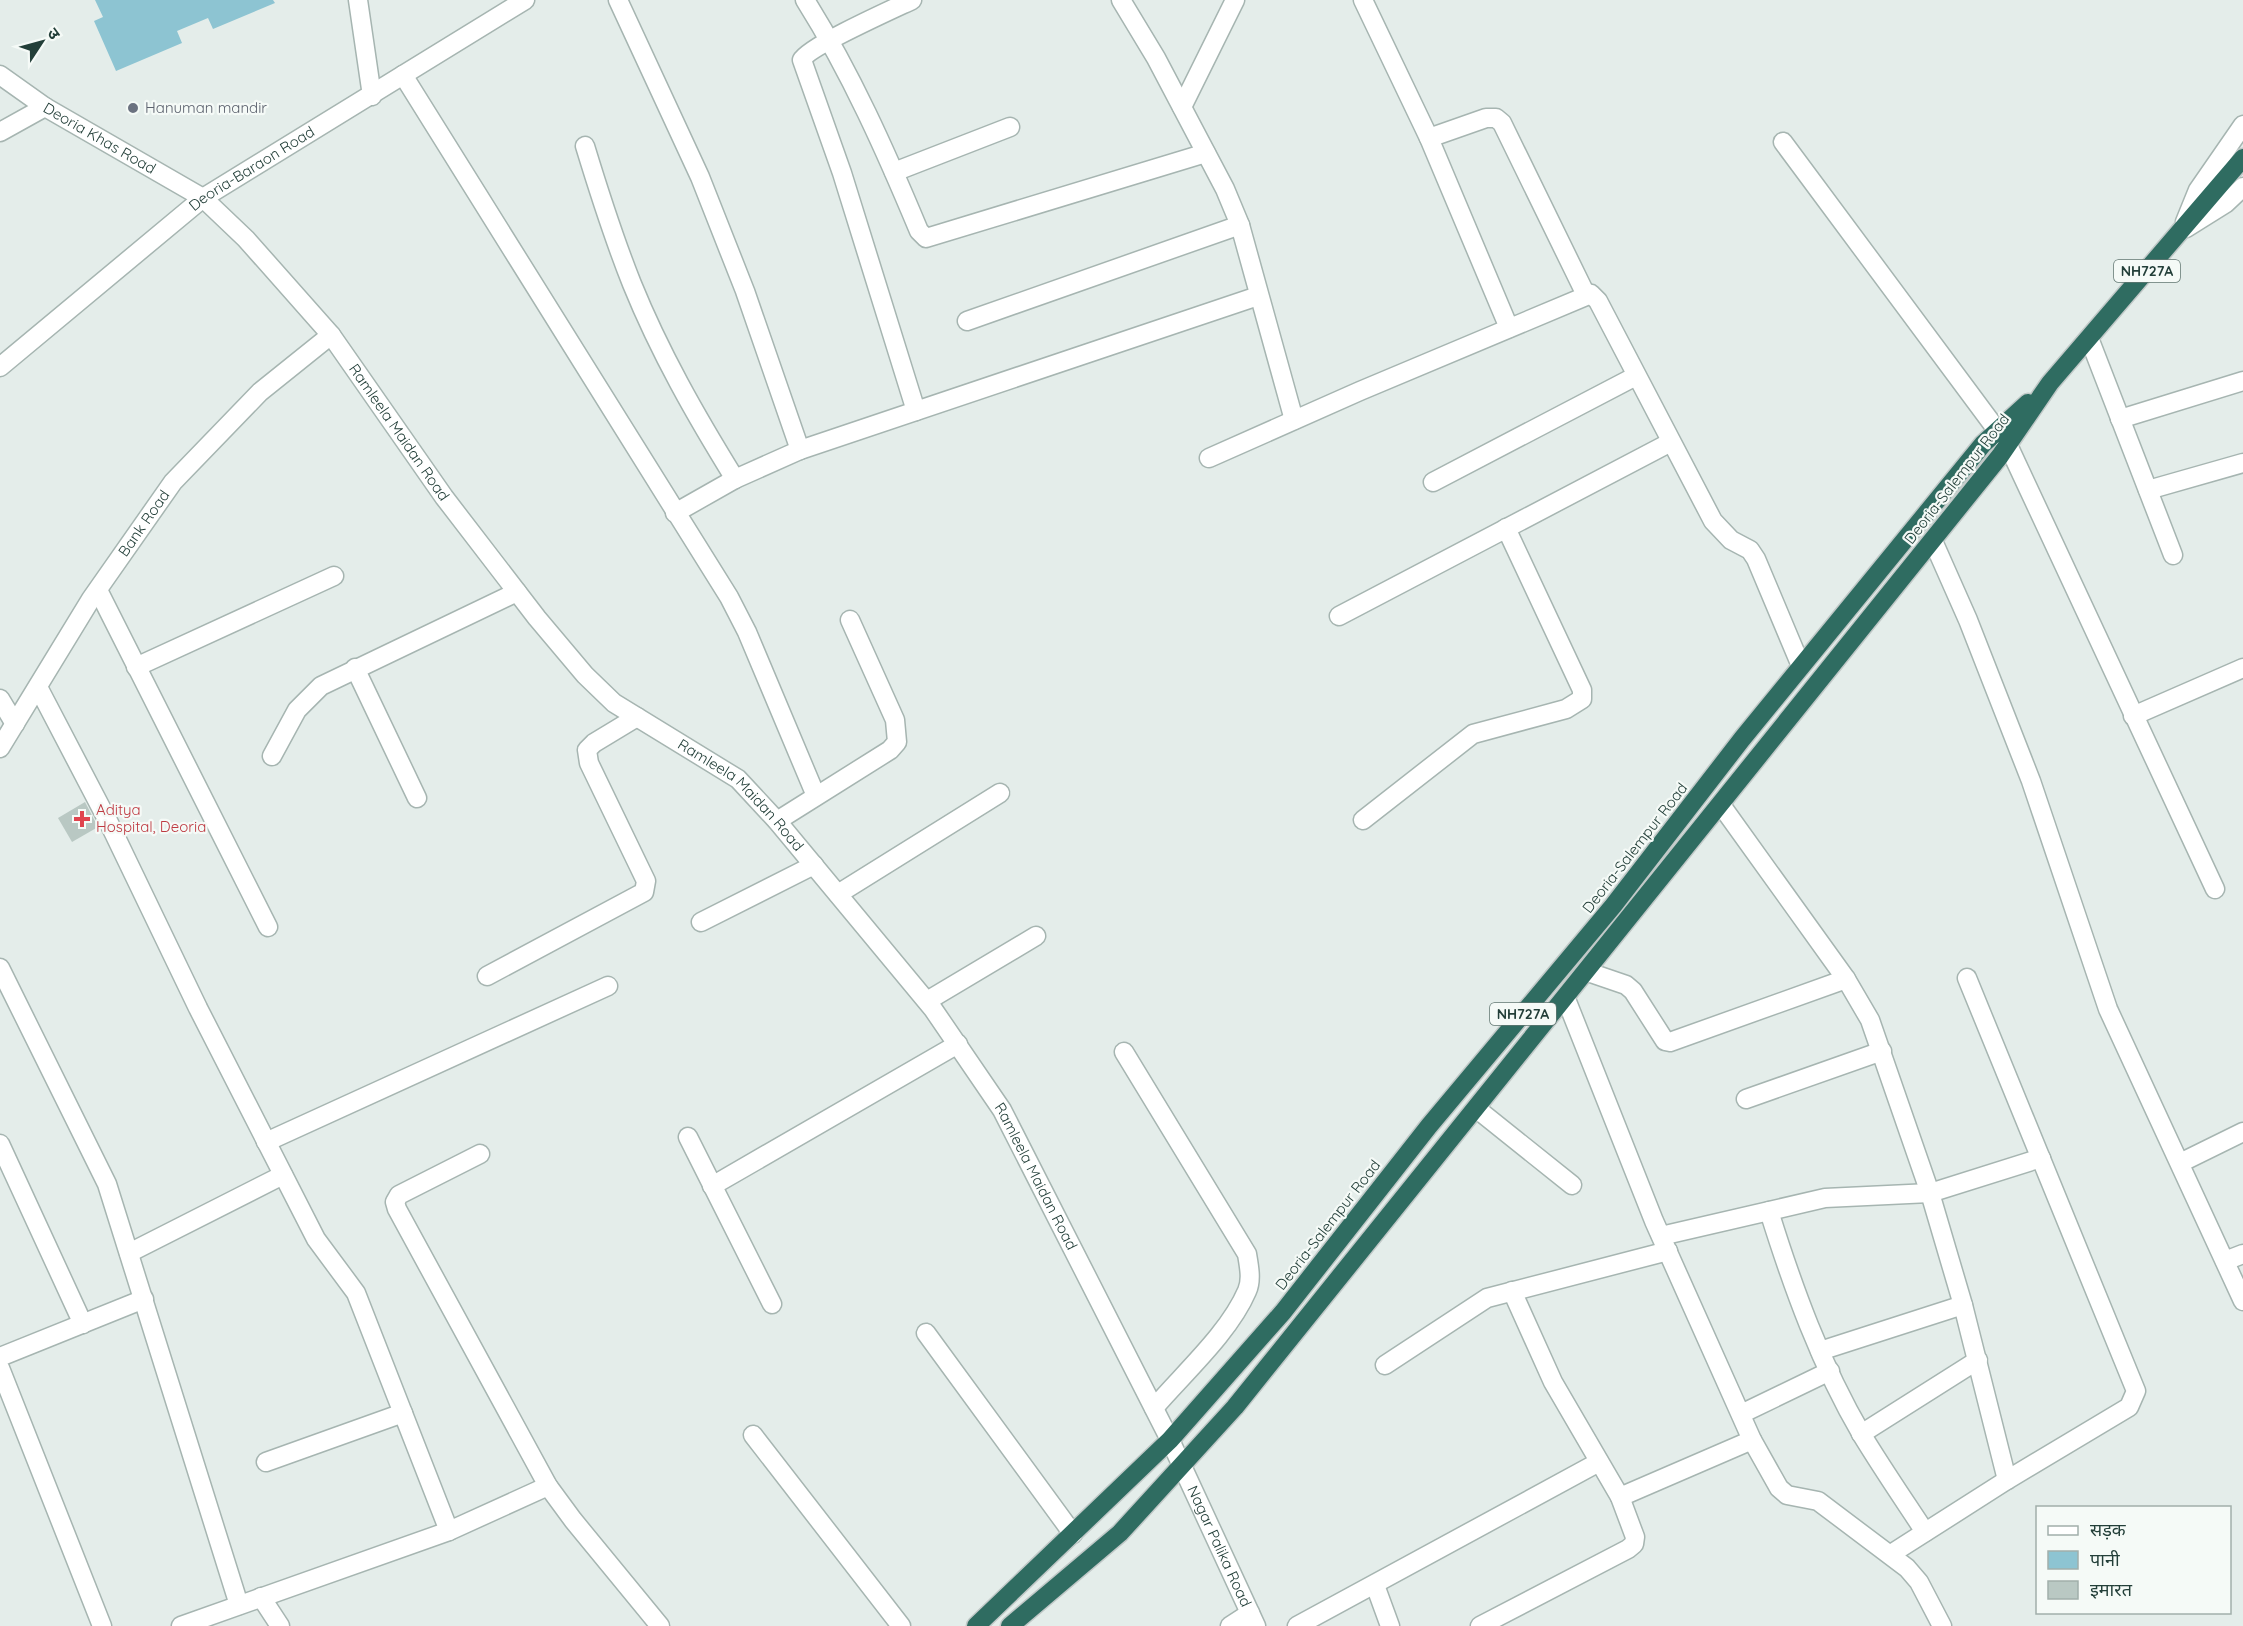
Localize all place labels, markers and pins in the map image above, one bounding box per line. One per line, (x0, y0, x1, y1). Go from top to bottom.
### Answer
place label: Hanuman mandir (145, 98, 267, 117)
marker: Hanuman mandir (126, 101, 140, 115)
place label: Aditya Hospital, Deoria (96, 800, 206, 836)
marker: Aditya Hospital, Deoria (73, 810, 91, 828)

